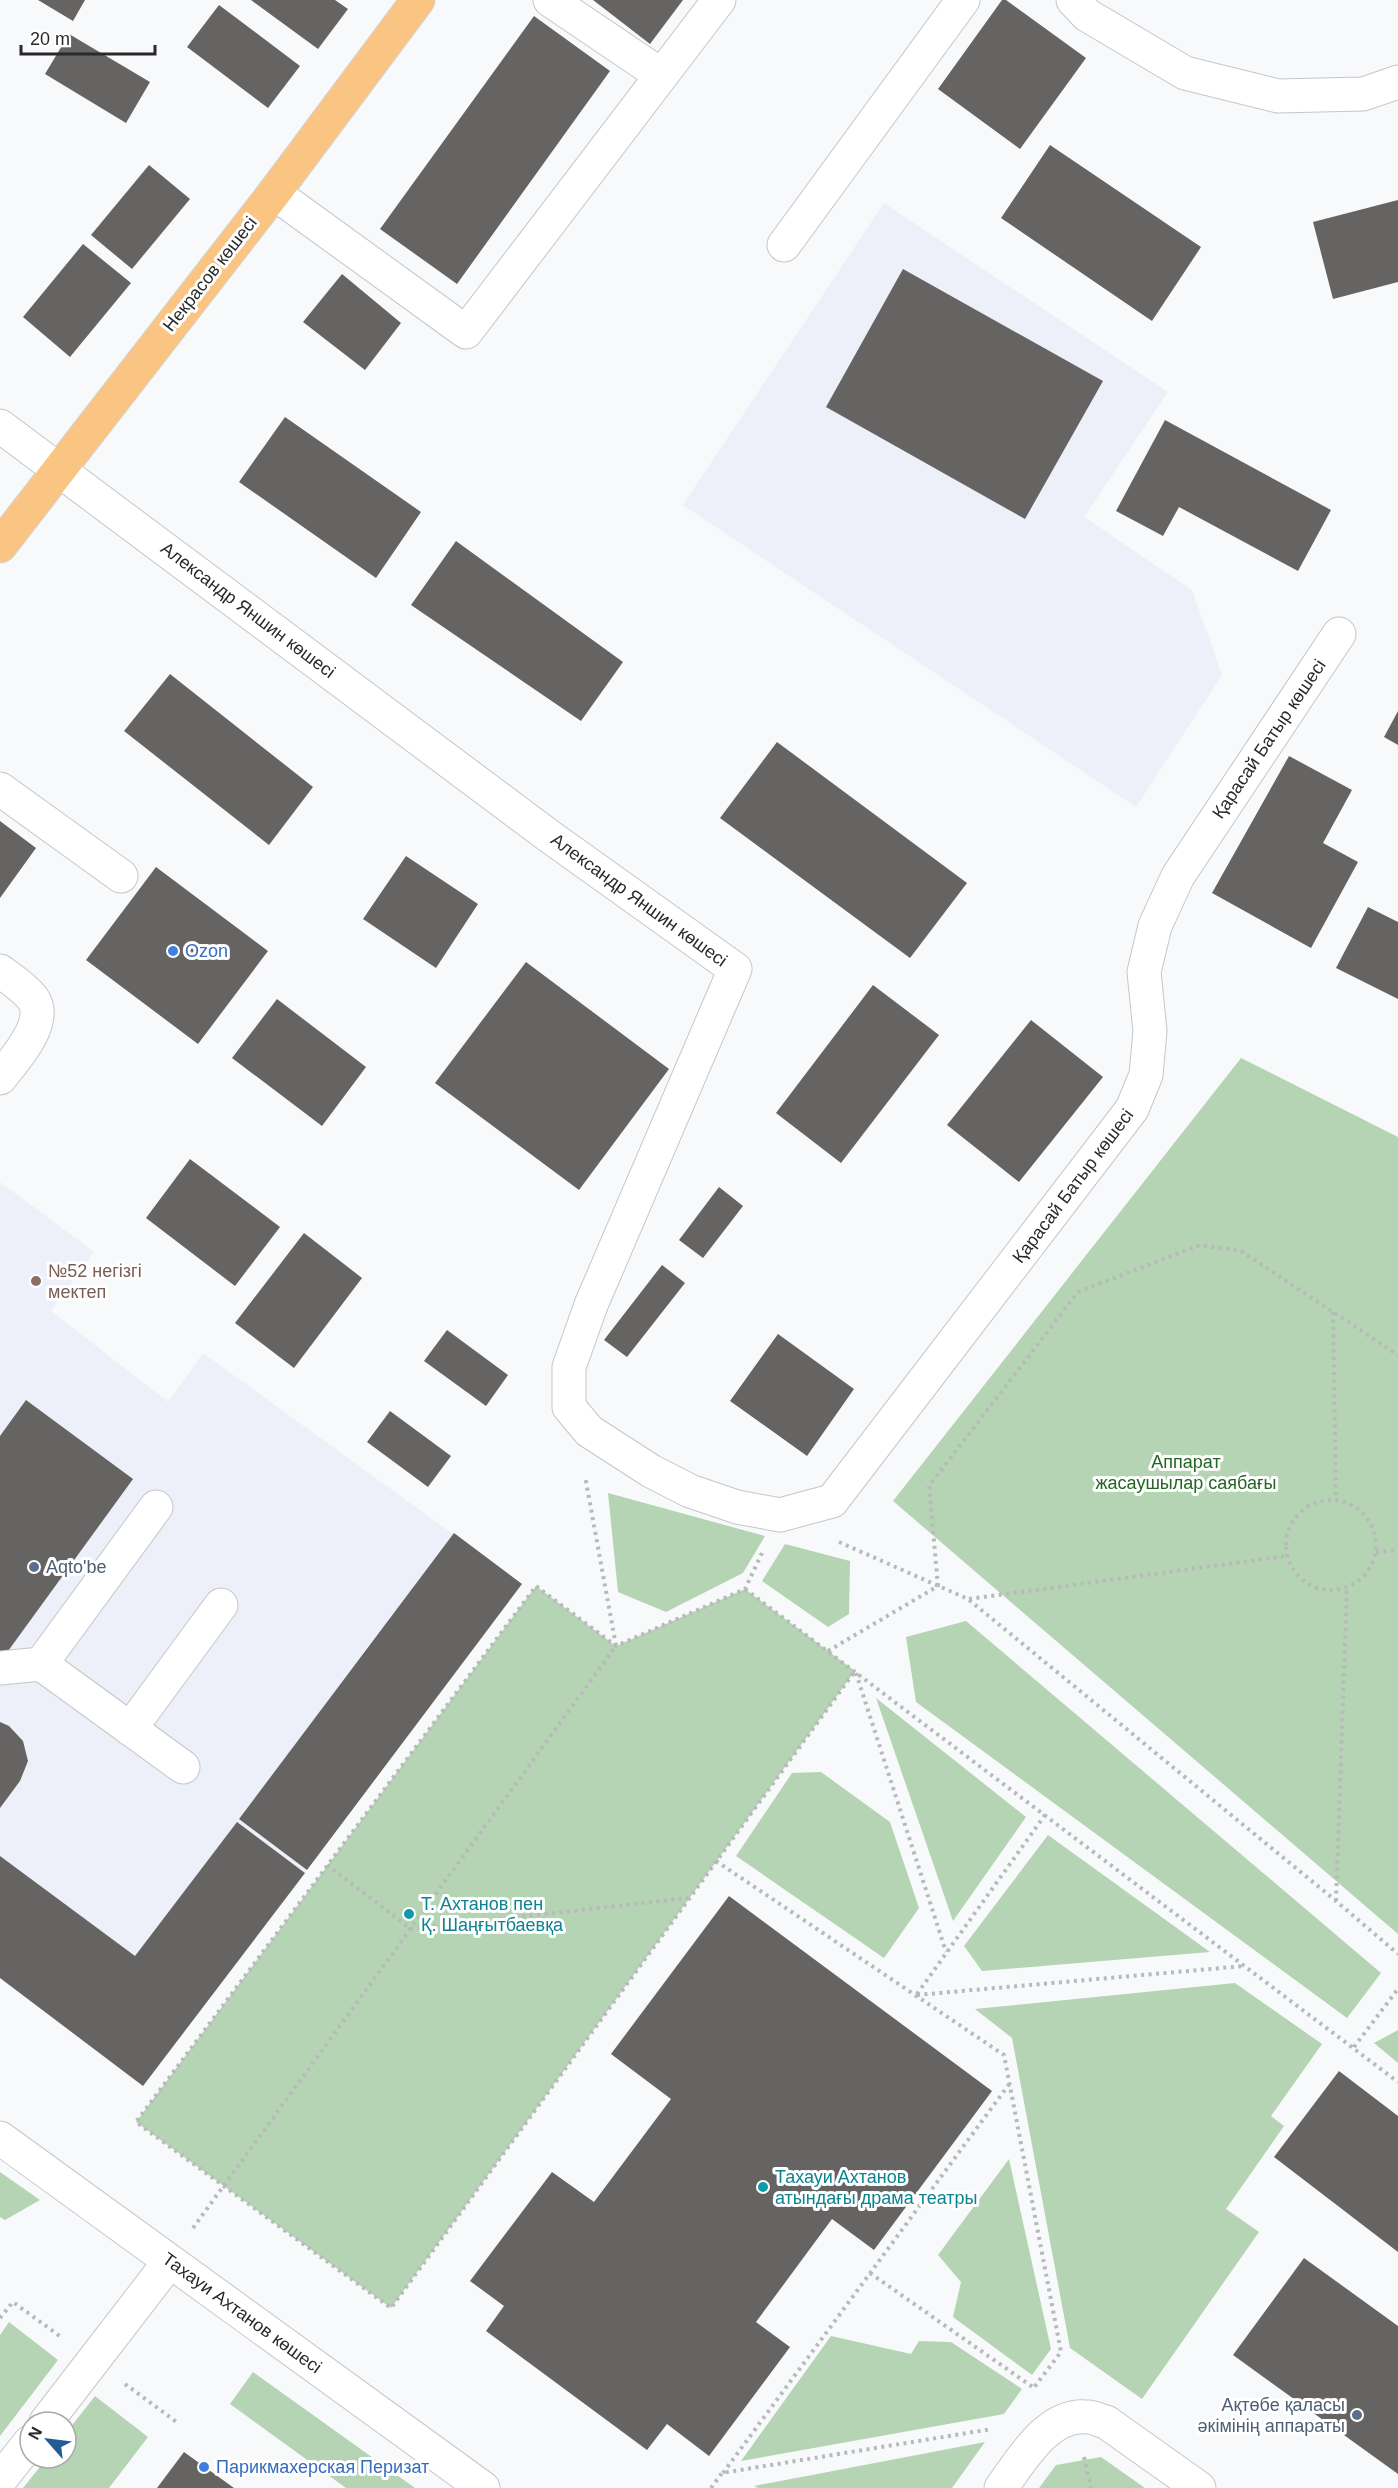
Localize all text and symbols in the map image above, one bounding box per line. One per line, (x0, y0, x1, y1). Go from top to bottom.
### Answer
scale bar (21, 18, 154, 56)
text: 20 m (30, 29, 70, 49)
street label: Некрасов көшесі (159, 213, 261, 335)
street label: Александр Яншин көшесі (157, 538, 339, 682)
street label: Қарасай Батыр көшесі (1208, 656, 1330, 822)
street label: Александр Яншин көшесі (547, 829, 731, 971)
place label: Ozon (185, 941, 228, 961)
marker: Ozon (166, 944, 180, 958)
street label: Қарасай Батыр көшесі (1009, 1105, 1137, 1267)
place label: №52 негізгі мектеп (48, 1261, 142, 1302)
marker: №52 негізгі мектеп (29, 1274, 43, 1288)
park label: Аппарат жасаушылар саябағы (1096, 1452, 1276, 1493)
place label: Aqto'be (46, 1557, 107, 1577)
marker: Aqto'be (27, 1560, 41, 1574)
place label: Т. Ахтанов пен Қ. Шаңғытбаевқа (421, 1894, 564, 1935)
marker: Т. Ахтанов пен Қ. Шаңғытбаевқа (402, 1907, 416, 1921)
place label: Тахауи Ахтанов атындағы драма театры (775, 2167, 978, 2208)
marker: Тахауи Ахтанов атындағы драма театры (756, 2180, 770, 2194)
street label: Тахауи Ахтанов көшесі (159, 2249, 325, 2377)
place label: Ақтөбе қаласы әкімінің аппараты (1198, 2395, 1345, 2436)
marker: Ақтөбе қаласы әкімінің аппараты (1350, 2408, 1364, 2422)
north arrow (18, 2410, 78, 2470)
text: N (25, 2424, 45, 2442)
place label: Парикмахерская Перизат (216, 2457, 429, 2477)
marker: Парикмахерская Перизат (197, 2460, 211, 2474)

